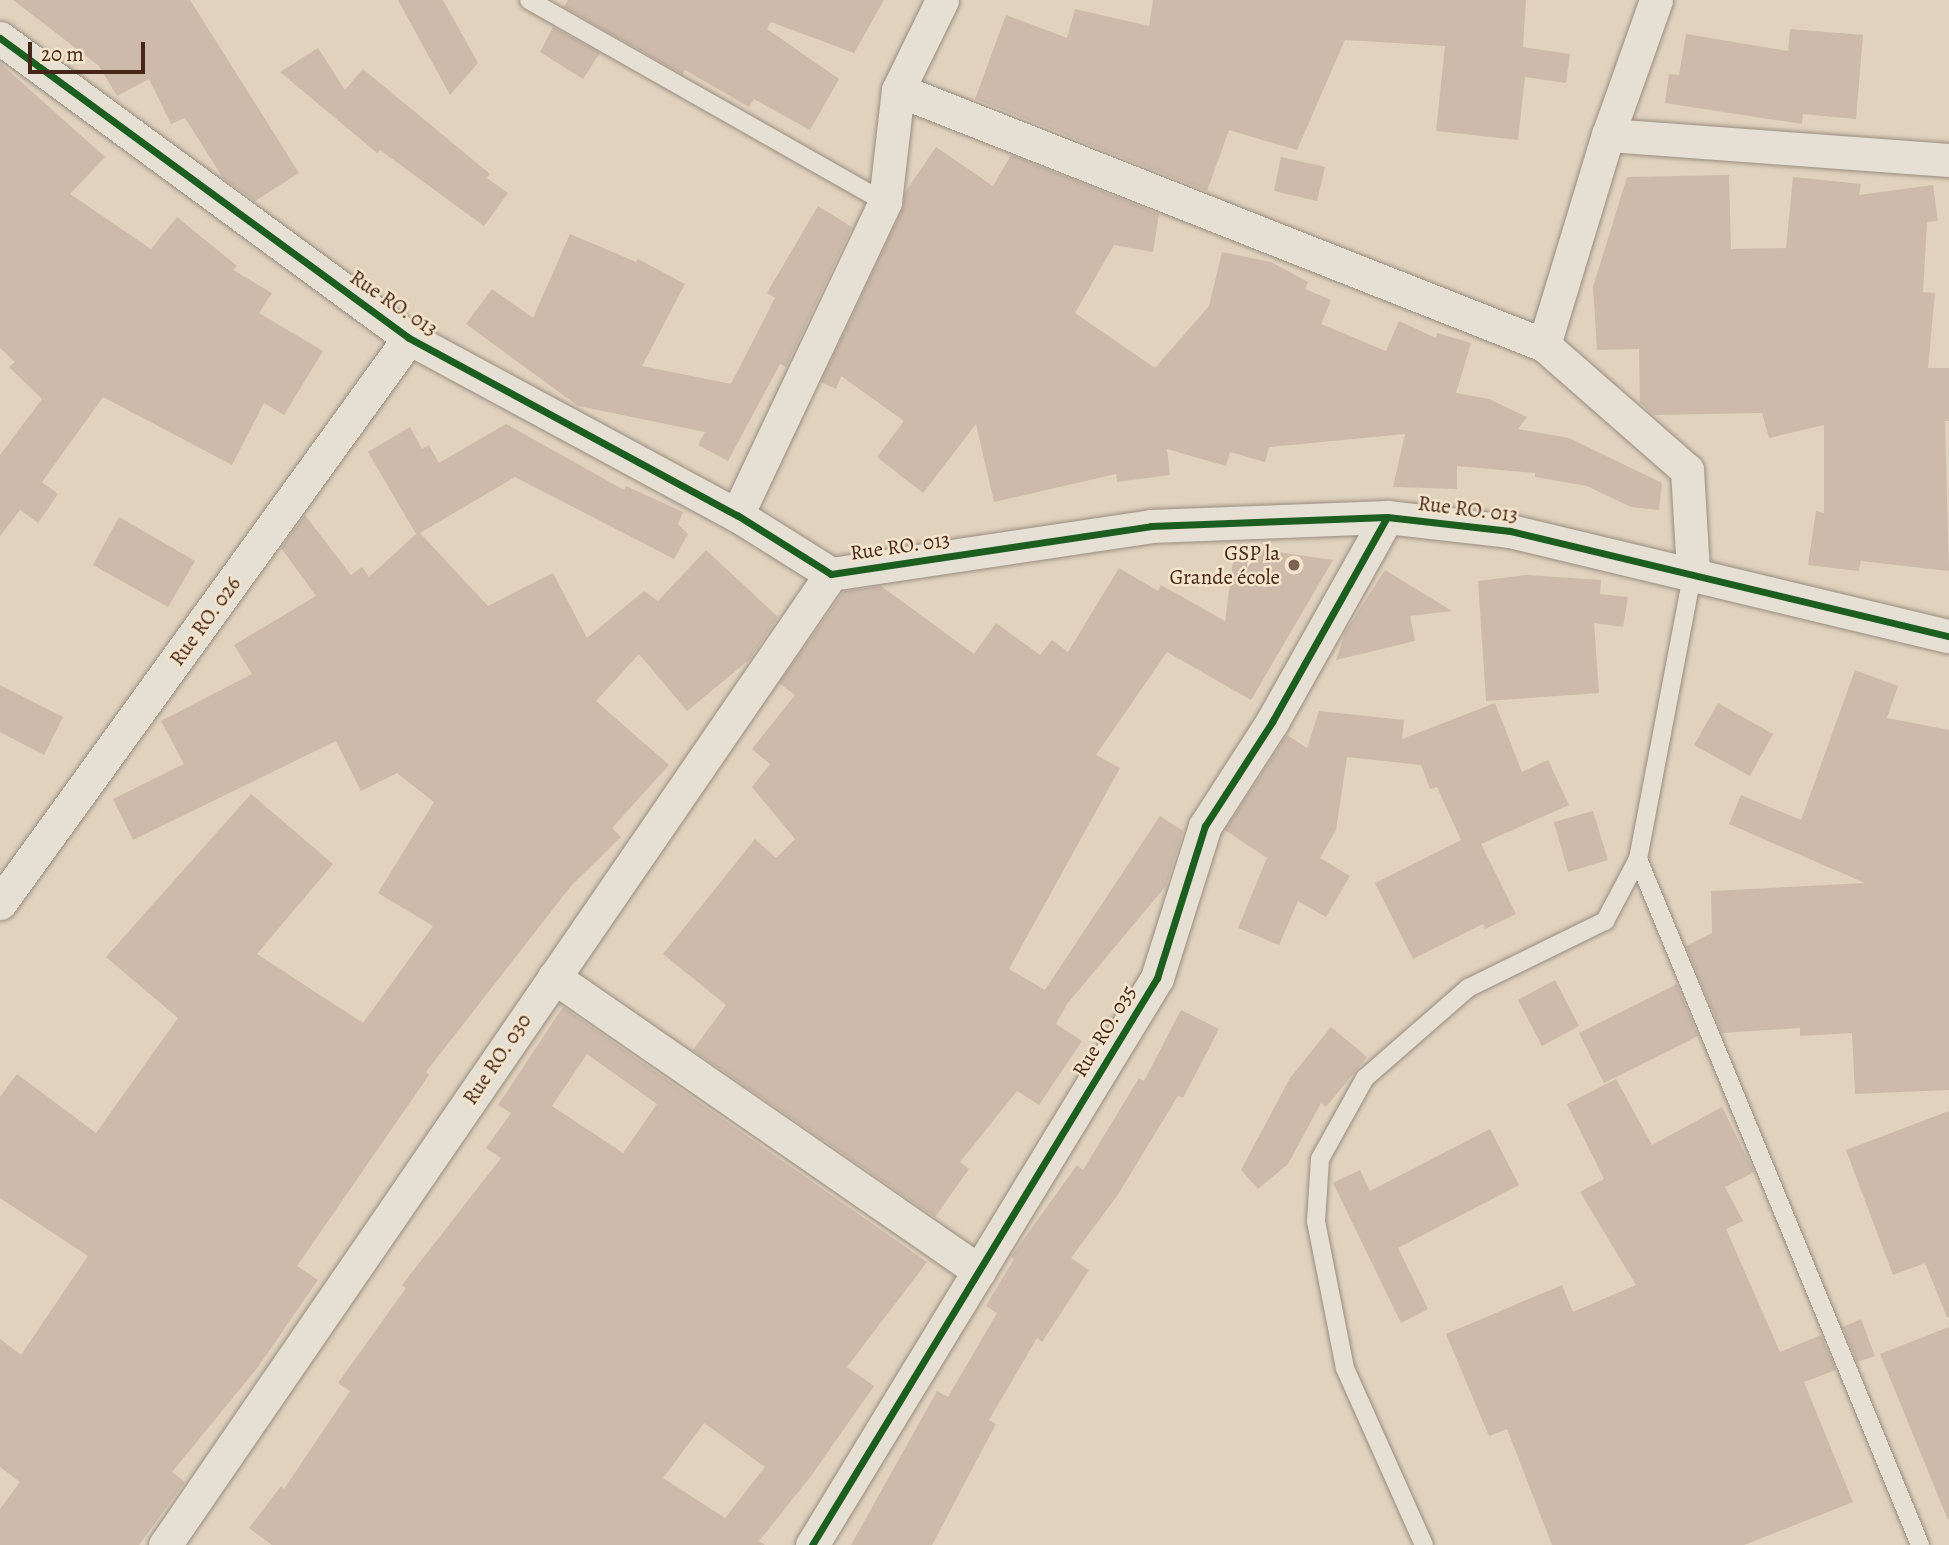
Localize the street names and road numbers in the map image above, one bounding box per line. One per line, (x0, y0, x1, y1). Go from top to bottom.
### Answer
street label: Rue RO. 013 (345, 264, 443, 342)
street label: Rue RO. 013 (1416, 490, 1520, 528)
street label: Rue RO. 013 (848, 527, 952, 565)
street label: Rue RO. 026 (164, 571, 246, 671)
street label: Rue RO. 035 (1067, 980, 1141, 1082)
street label: Rue RO. 030 (457, 1008, 537, 1110)

